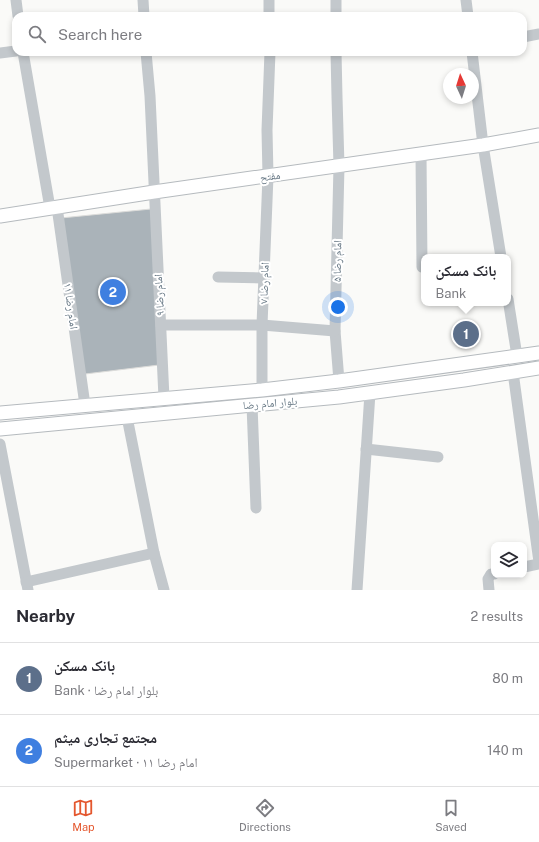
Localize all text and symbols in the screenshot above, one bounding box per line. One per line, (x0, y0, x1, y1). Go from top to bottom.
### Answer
search box (12, 12, 527, 56)
icon: search (26, 23, 48, 45)
text: Search here (58, 26, 142, 43)
north arrow (443, 68, 479, 104)
street label: مفتح (259, 169, 281, 184)
street label: امام رضا ۵ (331, 240, 344, 282)
popup (421, 254, 511, 306)
street label: امام رضا ۷ (257, 262, 272, 304)
text: بانک مسکن (435, 262, 497, 279)
street label: امام رضا ۹ (152, 274, 167, 316)
pin: 2 (100, 277, 126, 307)
street label: امام رضا ۱۱ (61, 282, 80, 330)
text: Bank (435, 286, 466, 301)
your location (328, 297, 348, 317)
pin: 1 (453, 319, 479, 349)
street label: بلوار امام رضا (242, 395, 298, 412)
map controls (491, 542, 527, 578)
button: layers (491, 542, 527, 578)
text: Nearby (16, 606, 75, 626)
text: 2 results (471, 609, 523, 624)
text: بانک مسکن (54, 657, 115, 674)
text: 1 (26, 671, 32, 686)
text: 80 m (492, 671, 523, 686)
text: Bank · بلوار امام رضا (54, 683, 158, 698)
text: مجتمع تجاری میثم (54, 729, 157, 746)
text: 2 (25, 743, 33, 758)
text: 140 m (487, 743, 523, 758)
text: Supermarket · امام رضا ۱۱ (54, 755, 198, 770)
tab: Map (72, 797, 95, 833)
tab: Directions (239, 797, 291, 833)
tab: Saved (435, 797, 467, 833)

